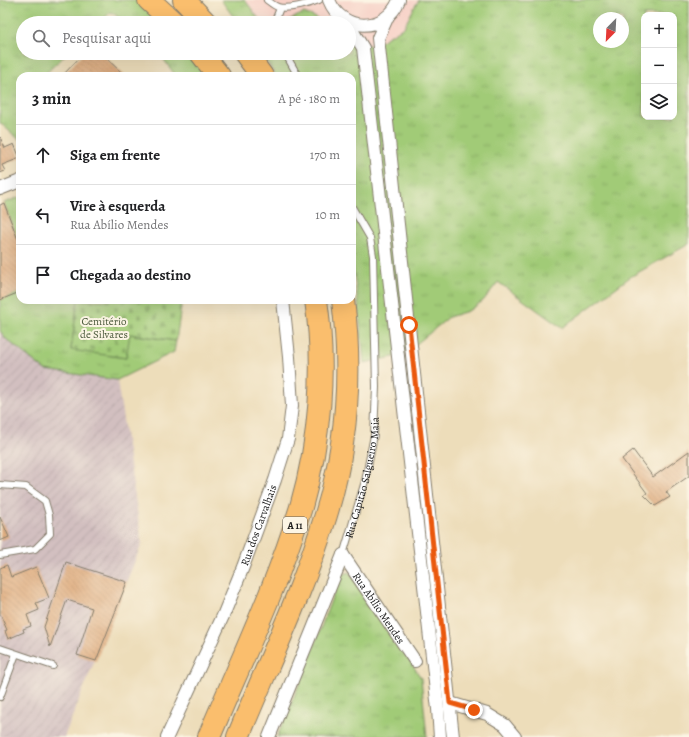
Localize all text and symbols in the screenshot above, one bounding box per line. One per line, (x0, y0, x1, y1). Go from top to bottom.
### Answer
north arrow (593, 12, 629, 48)
map controls (641, 12, 677, 120)
button: + (641, 12, 677, 48)
search box (16, 16, 356, 60)
icon: search (30, 27, 52, 49)
text: Pesquisar aqui (62, 28, 151, 48)
button: − (641, 48, 677, 84)
button: layers (641, 84, 677, 120)
text: 3 min (32, 87, 71, 110)
text: A pé · 180 m (278, 90, 340, 107)
icon: ahead (32, 144, 54, 166)
text: Siga em frente (70, 145, 160, 165)
text: 170 m (310, 146, 340, 163)
text: Vire à esquerda (70, 196, 166, 216)
icon: left (32, 204, 54, 226)
text: 10 m (315, 206, 340, 223)
text: Rua Abílio Mendes (70, 216, 168, 233)
icon: arrive (32, 264, 54, 286)
text: Chegada ao destino (70, 265, 191, 285)
park label: Cemitério de Silvares (80, 314, 128, 342)
route start (400, 316, 418, 334)
street label: Rua Capitão Salgueiro Maia (341, 416, 383, 540)
street label: Rua dos Carvalhais (237, 483, 281, 568)
road number: A 11 (283, 517, 307, 533)
street label: Rua Abílio Mendes (349, 569, 408, 647)
route end (465, 701, 483, 719)

